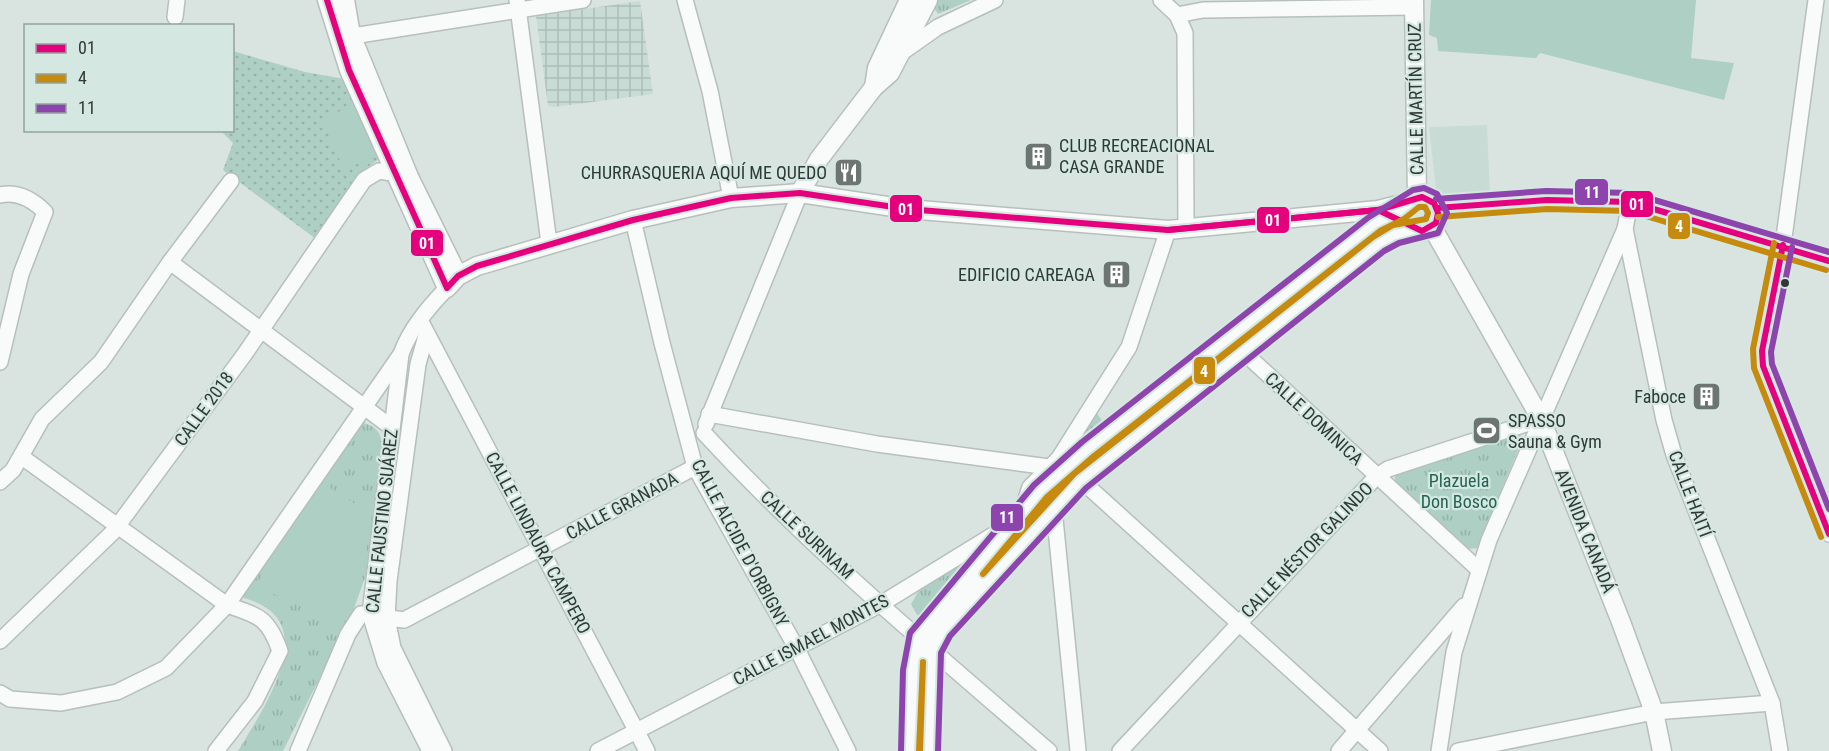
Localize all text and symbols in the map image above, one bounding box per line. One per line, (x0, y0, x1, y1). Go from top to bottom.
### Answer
street label: CALLE MARTÍN CRUZ (1404, 23, 1427, 175)
legend (24, 24, 234, 132)
text: 01 (78, 37, 96, 58)
text: 4 (78, 67, 87, 88)
text: 11 (78, 97, 96, 118)
place label: CLUB RECREACIONAL CASA GRANDE (1059, 135, 1215, 177)
building icon: CLUB RECREACIONAL CASA GRANDE (1022, 140, 1054, 172)
restaurant icon: CHURRASQUERIA AQUÍ ME QUEDO (832, 157, 864, 189)
place label: CHURRASQUERIA AQUÍ ME QUEDO (581, 162, 827, 183)
line badge: 11 (1574, 178, 1609, 206)
text: 11 (1584, 183, 1600, 202)
line badge: 01 (1620, 190, 1654, 218)
line badge: 01 (889, 194, 923, 223)
text: 01 (1629, 195, 1645, 214)
text: 01 (898, 200, 914, 219)
line badge: 01 (1256, 206, 1290, 234)
text: 01 (1265, 211, 1281, 230)
line badge: 4 (1667, 212, 1691, 240)
text: 4 (1675, 217, 1683, 236)
line badge: 01 (410, 229, 444, 257)
text: 01 (419, 234, 435, 253)
building icon: EDIFICIO CAREAGA (1100, 259, 1132, 291)
place label: EDIFICIO CAREAGA (958, 264, 1096, 285)
unlabelled marker (1779, 277, 1791, 289)
line badge: 4 (1193, 356, 1216, 385)
text: 4 (1200, 362, 1208, 381)
street label: CALLE 2018 (170, 368, 237, 450)
street label: CALLE DOMINICA (1261, 368, 1368, 470)
building icon: Faboce (1691, 381, 1723, 413)
place label: Faboce (1634, 386, 1686, 407)
place label: SPASSO Sauna & Gym (1508, 410, 1602, 452)
sports icon: SPASSO Sauna & Gym (1471, 415, 1503, 447)
street label: CALLE FAUSTINO SUÁREZ (361, 428, 402, 614)
street label: CALLE LINDAURA CAMPERO (482, 448, 595, 637)
street label: CALLE HAITÍ (1664, 448, 1717, 541)
street label: CALLE ALCIDE D'ORBIGNY (687, 456, 794, 630)
street label: AVENIDA CANADÁ (1551, 466, 1620, 596)
street label: CALLE GRANADA (562, 467, 682, 544)
park label: Plazuela Don Bosco (1421, 470, 1497, 512)
street label: CALLE NÉSTOR GALINDO (1237, 478, 1377, 622)
street label: CALLE SURINAM (756, 486, 858, 583)
line badge: 11 (990, 503, 1024, 532)
text: 11 (999, 508, 1015, 527)
street label: CALLE ISMAEL MONTES (729, 590, 892, 690)

